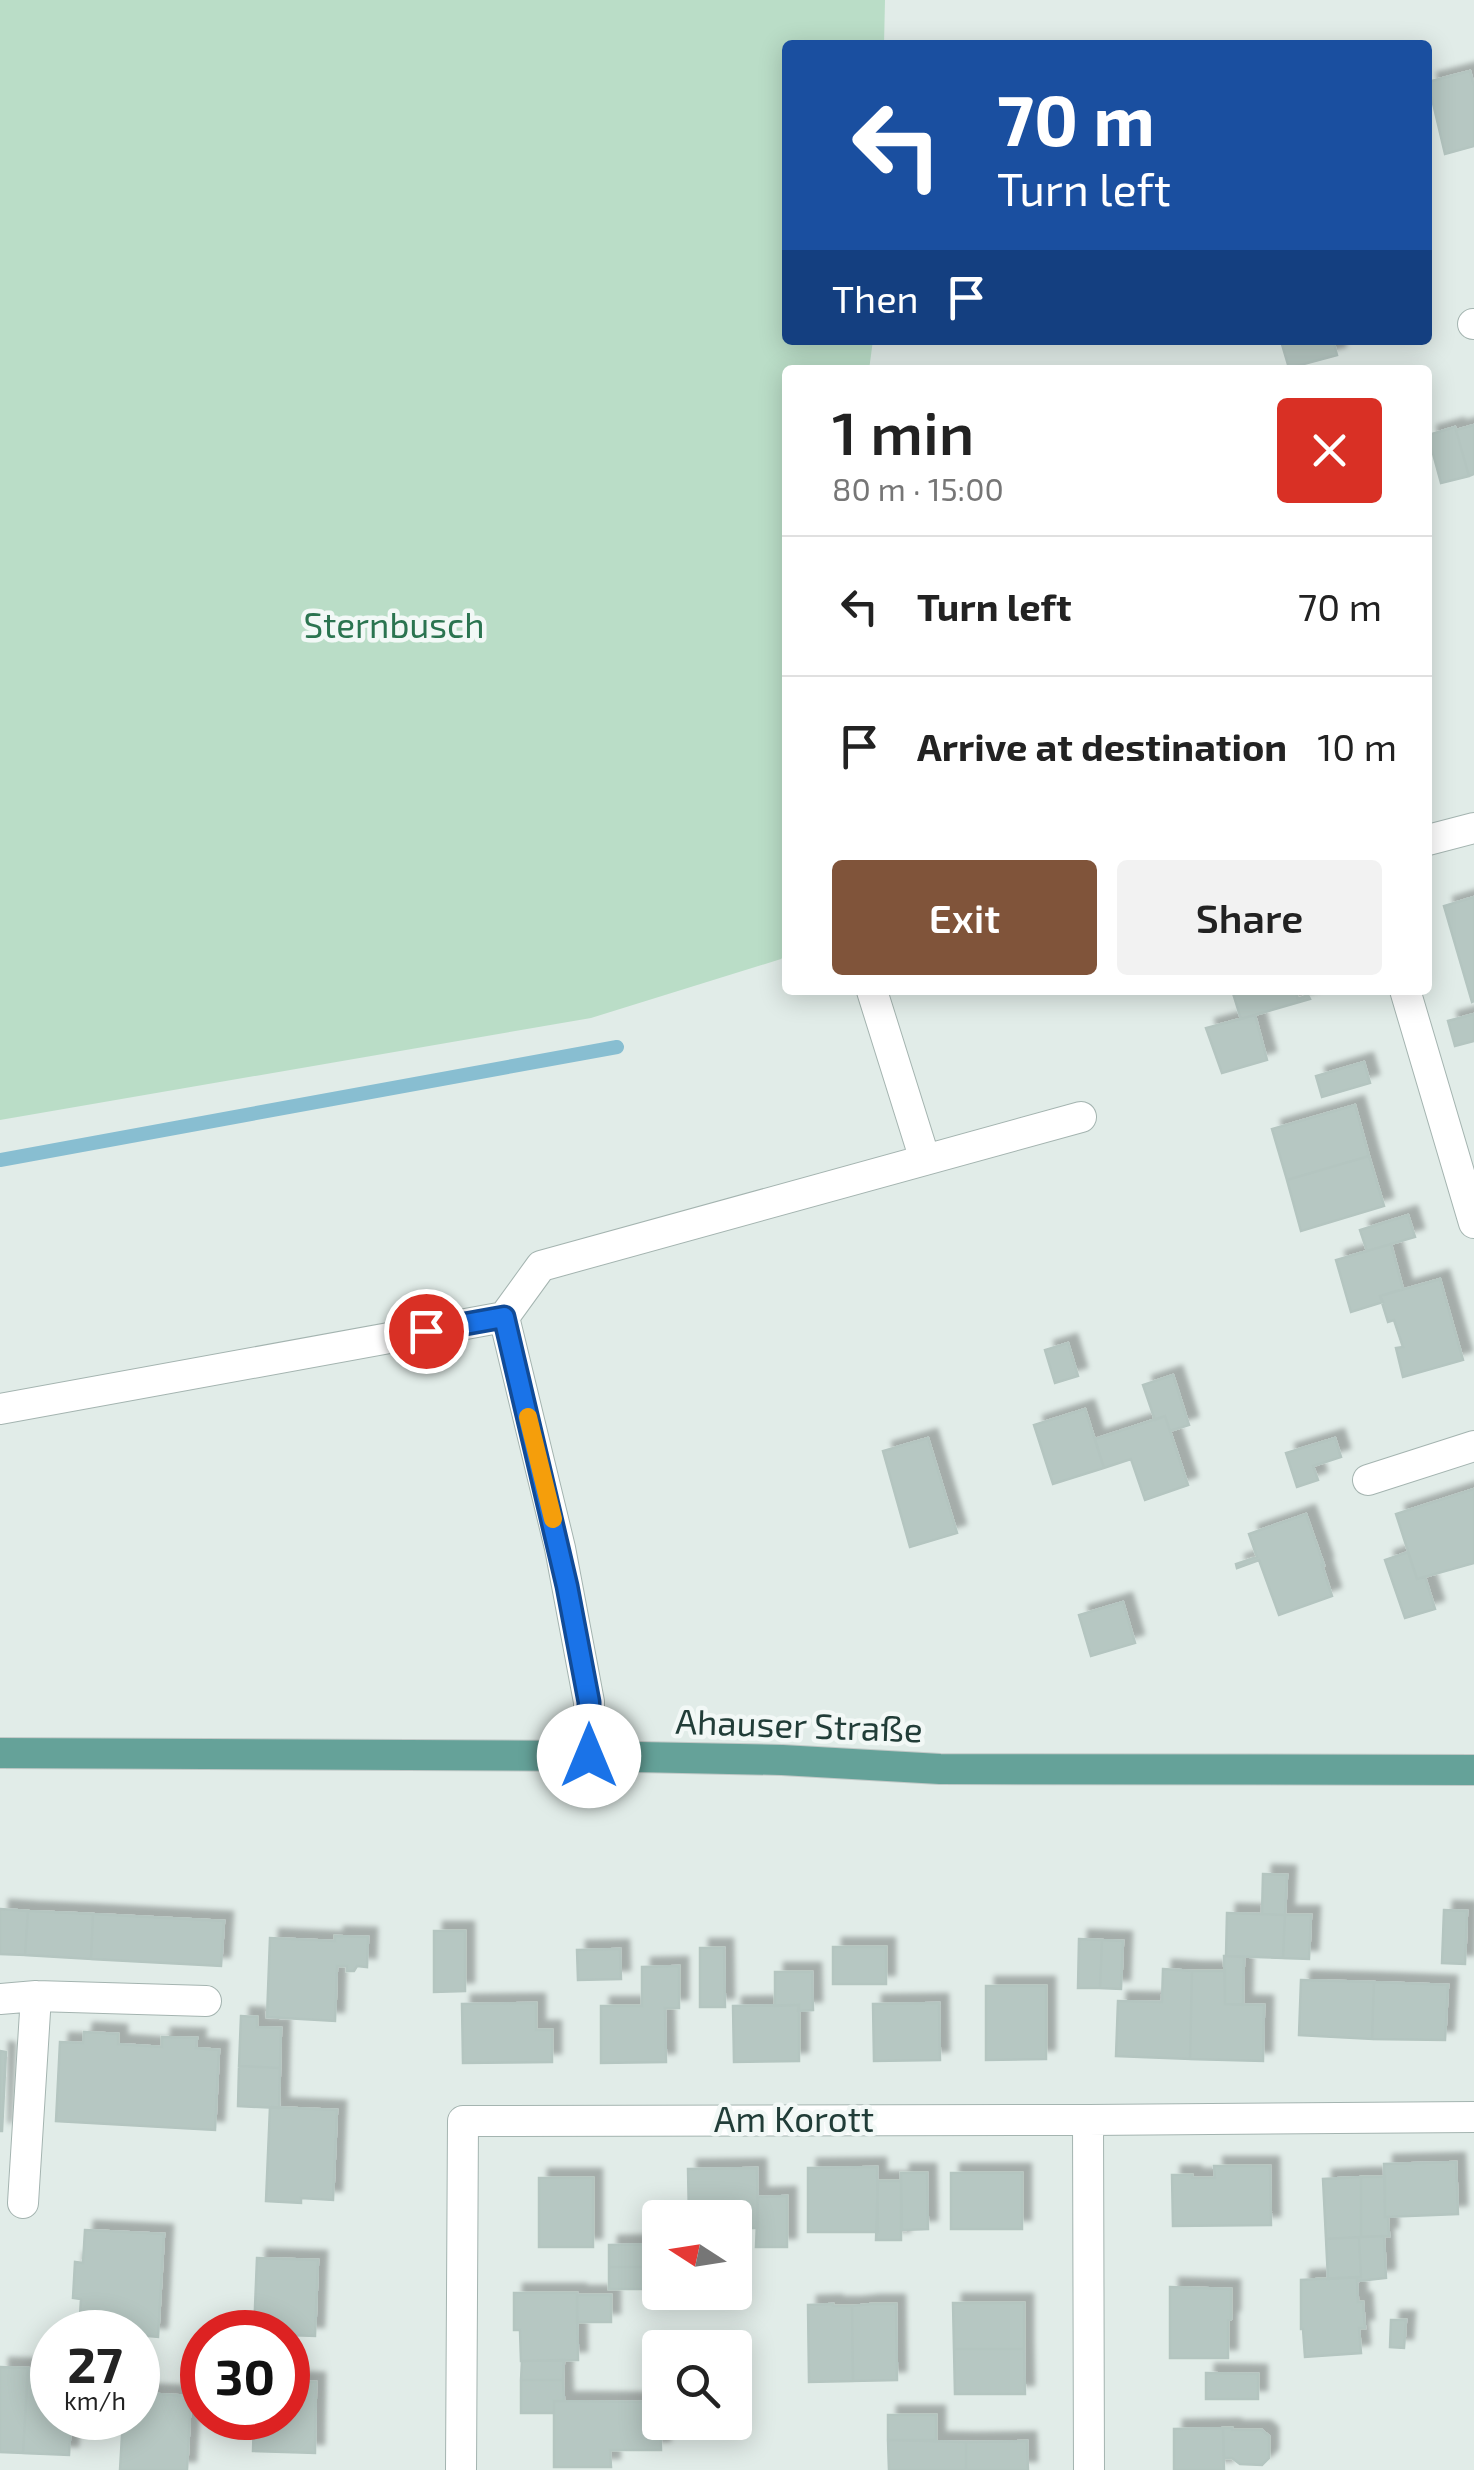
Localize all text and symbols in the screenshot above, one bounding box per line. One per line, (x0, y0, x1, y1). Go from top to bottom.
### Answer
text: 70 m (997, 76, 1155, 160)
icon: left (832, 80, 962, 210)
text: Turn left (997, 161, 1171, 215)
icon: arrive (939, 270, 994, 325)
text: Then (832, 275, 919, 321)
text: 1 min (832, 395, 974, 467)
button: close (1277, 398, 1382, 503)
text: 80 m · 15:00 (832, 469, 1004, 507)
icon: left (832, 579, 887, 634)
text: Turn left (917, 583, 1072, 629)
text: 70 m (1298, 583, 1382, 629)
park label: Sternbusch (303, 603, 485, 645)
icon: arrive (832, 719, 887, 774)
text: Arrive at destination (917, 723, 1287, 769)
text: 10 m (1317, 723, 1397, 769)
button: Exit (832, 860, 1097, 975)
button: Share (1117, 860, 1382, 975)
pin (384, 1289, 469, 1374)
icon: arrive (399, 1304, 454, 1359)
street label: Ahauser Straße (675, 1699, 923, 1749)
position arrow (537, 1704, 641, 1808)
street label: Am Korott (714, 2097, 874, 2139)
north arrow (642, 2200, 752, 2310)
map controls (642, 2200, 752, 2440)
speed limit sign: 30 (180, 2310, 310, 2440)
button: search (642, 2330, 752, 2440)
text: 27 (67, 2333, 123, 2393)
text: km/h (64, 2385, 126, 2415)

